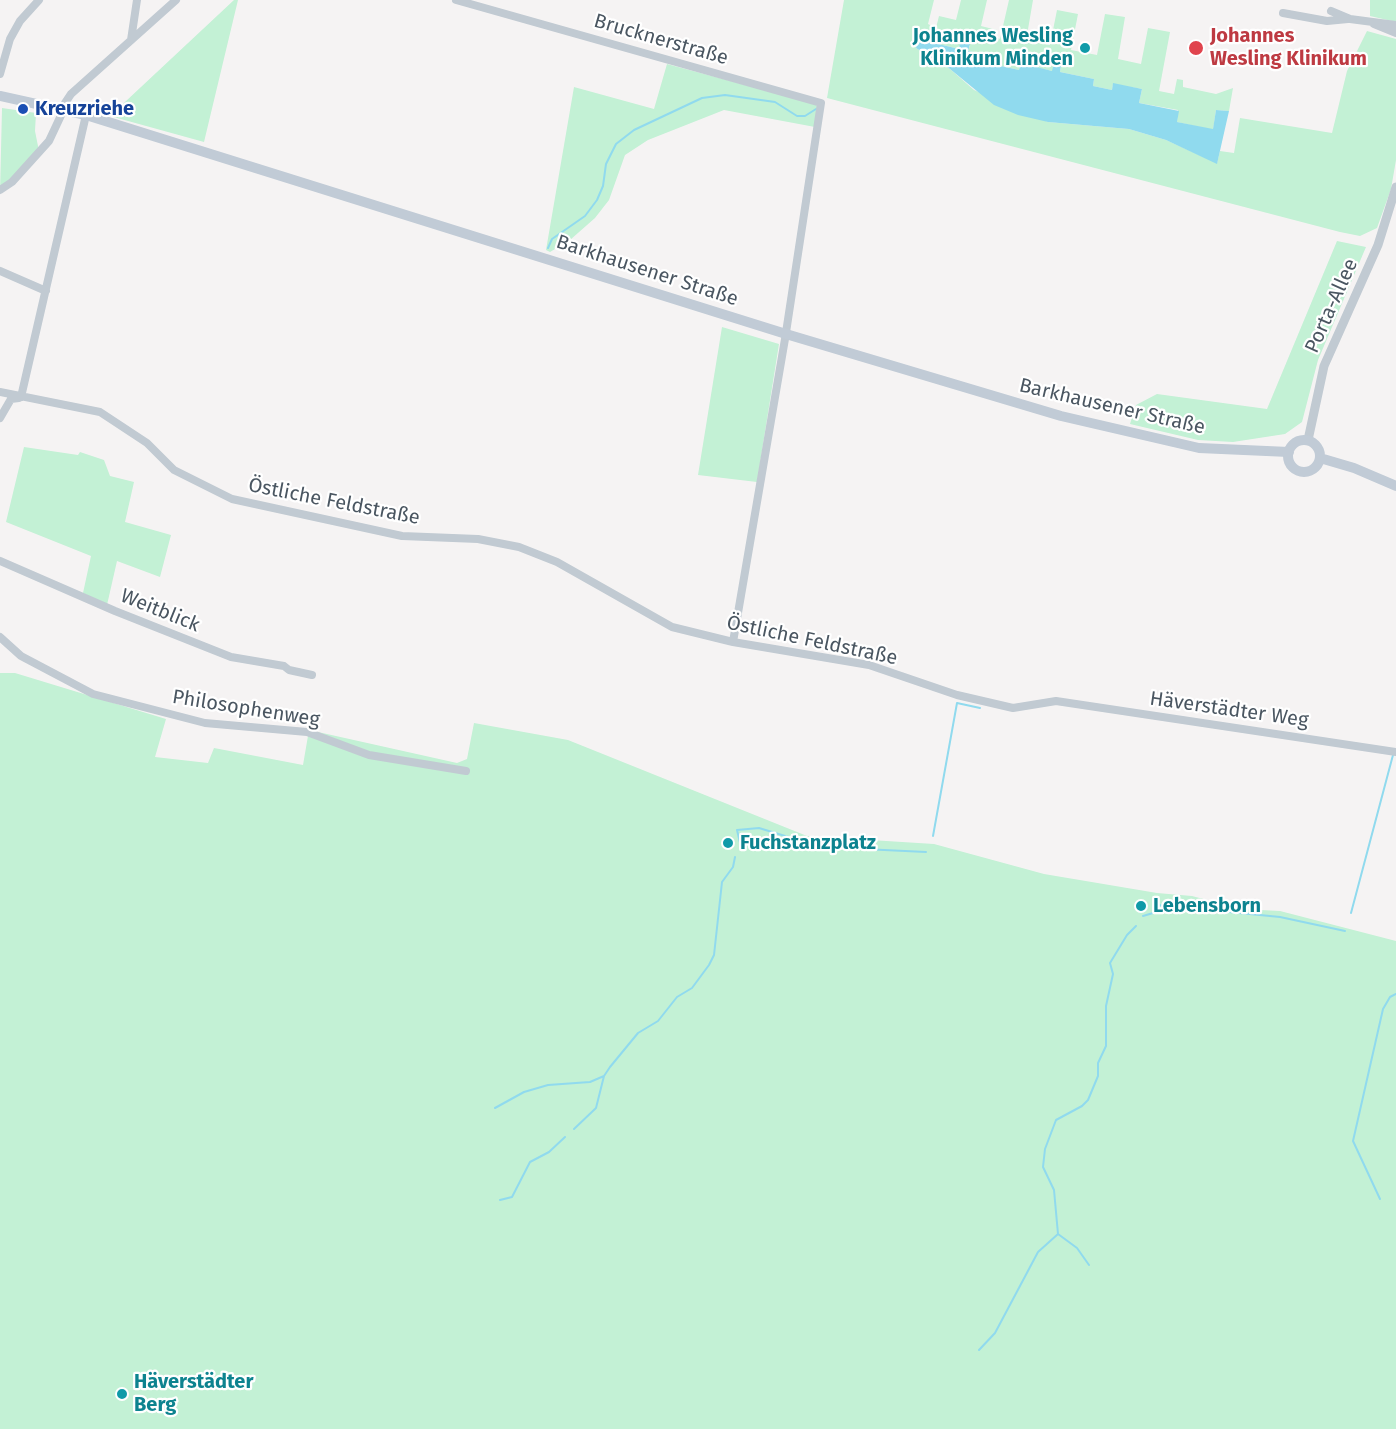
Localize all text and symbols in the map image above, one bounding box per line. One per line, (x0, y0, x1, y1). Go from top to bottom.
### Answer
street label: Brucknerstraße (591, 9, 731, 71)
place label: Johannes Wesling Klinikum Minden (912, 24, 1073, 71)
place label: Johannes Wesling Klinikum (1210, 24, 1367, 71)
marker: Johannes Wesling Klinikum (1187, 39, 1205, 57)
marker: Johannes Wesling Klinikum Minden (1078, 41, 1092, 55)
place label: Kreuzriehe (35, 97, 134, 121)
marker: Kreuzriehe (16, 102, 30, 116)
street label: Barkhausener Straße (553, 230, 741, 312)
street label: Porta-Allee (1301, 255, 1363, 357)
street label: Barkhausener Straße (1017, 374, 1207, 440)
street label: Östliche Feldstraße (246, 474, 422, 530)
street label: Weitblick (117, 584, 203, 638)
street label: Östliche Feldstraße (724, 611, 900, 671)
street label: Philosophenweg (171, 686, 321, 732)
street label: Häverstädter Weg (1148, 687, 1310, 733)
place label: Fuchstanzplatz (740, 831, 876, 855)
marker: Fuchstanzplatz (721, 836, 735, 850)
place label: Lebensborn (1153, 894, 1261, 918)
marker: Lebensborn (1134, 899, 1148, 913)
place label: Häverstädter Berg (134, 1370, 253, 1417)
marker: Häverstädter Berg (115, 1387, 129, 1401)

